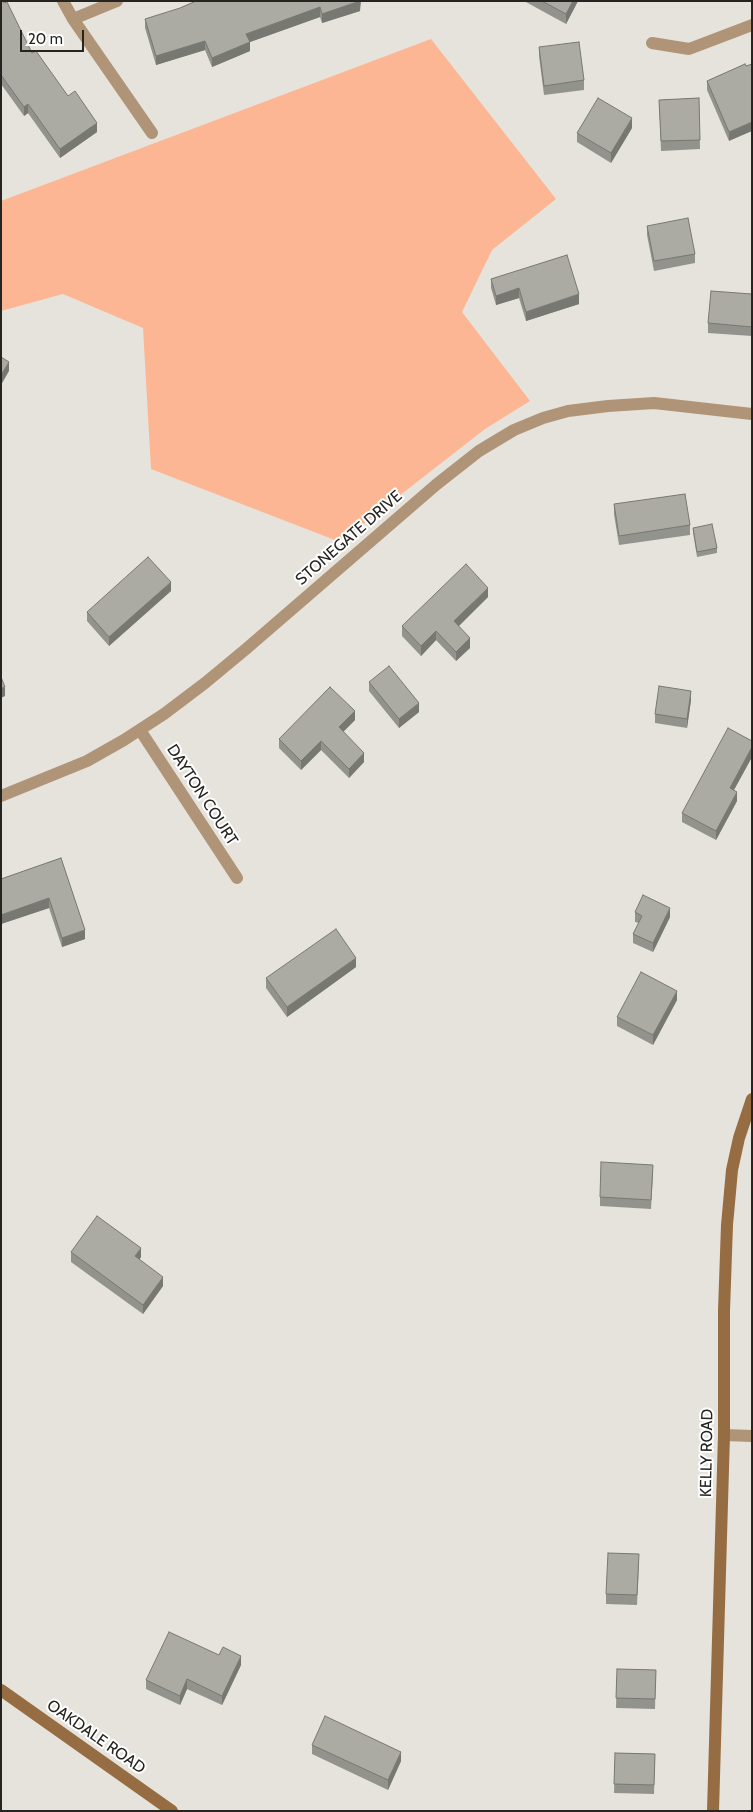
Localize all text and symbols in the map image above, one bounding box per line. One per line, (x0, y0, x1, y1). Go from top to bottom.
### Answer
scale bar (22, 20, 86, 52)
text: 20 m (28, 30, 63, 48)
street label: STONEGATE DRIVE (292, 487, 406, 589)
street label: DAYTON COURT (162, 741, 242, 849)
street label: KELLY ROAD (697, 1409, 717, 1497)
street label: OAKDALE ROAD (43, 1696, 149, 1778)

